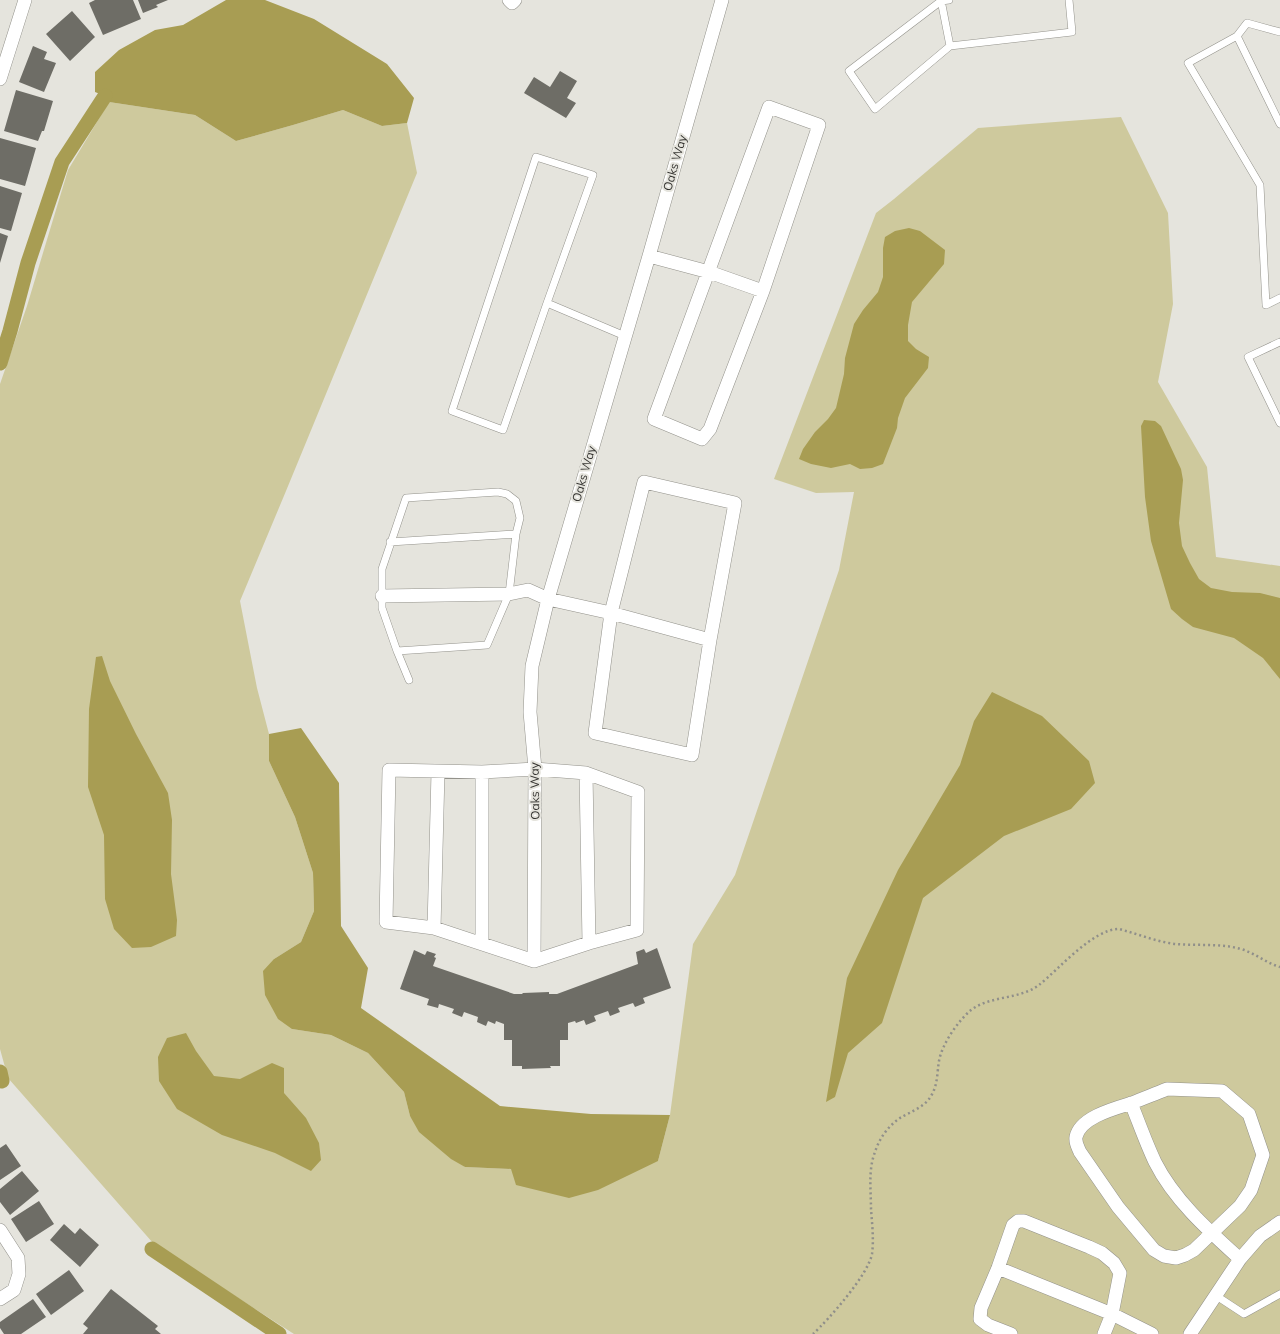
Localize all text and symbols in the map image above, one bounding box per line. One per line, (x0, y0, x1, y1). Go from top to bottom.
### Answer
street label: Oaks Way (659, 132, 690, 193)
street label: Oaks Way (568, 443, 599, 504)
street label: Oaks Way (526, 761, 543, 820)

